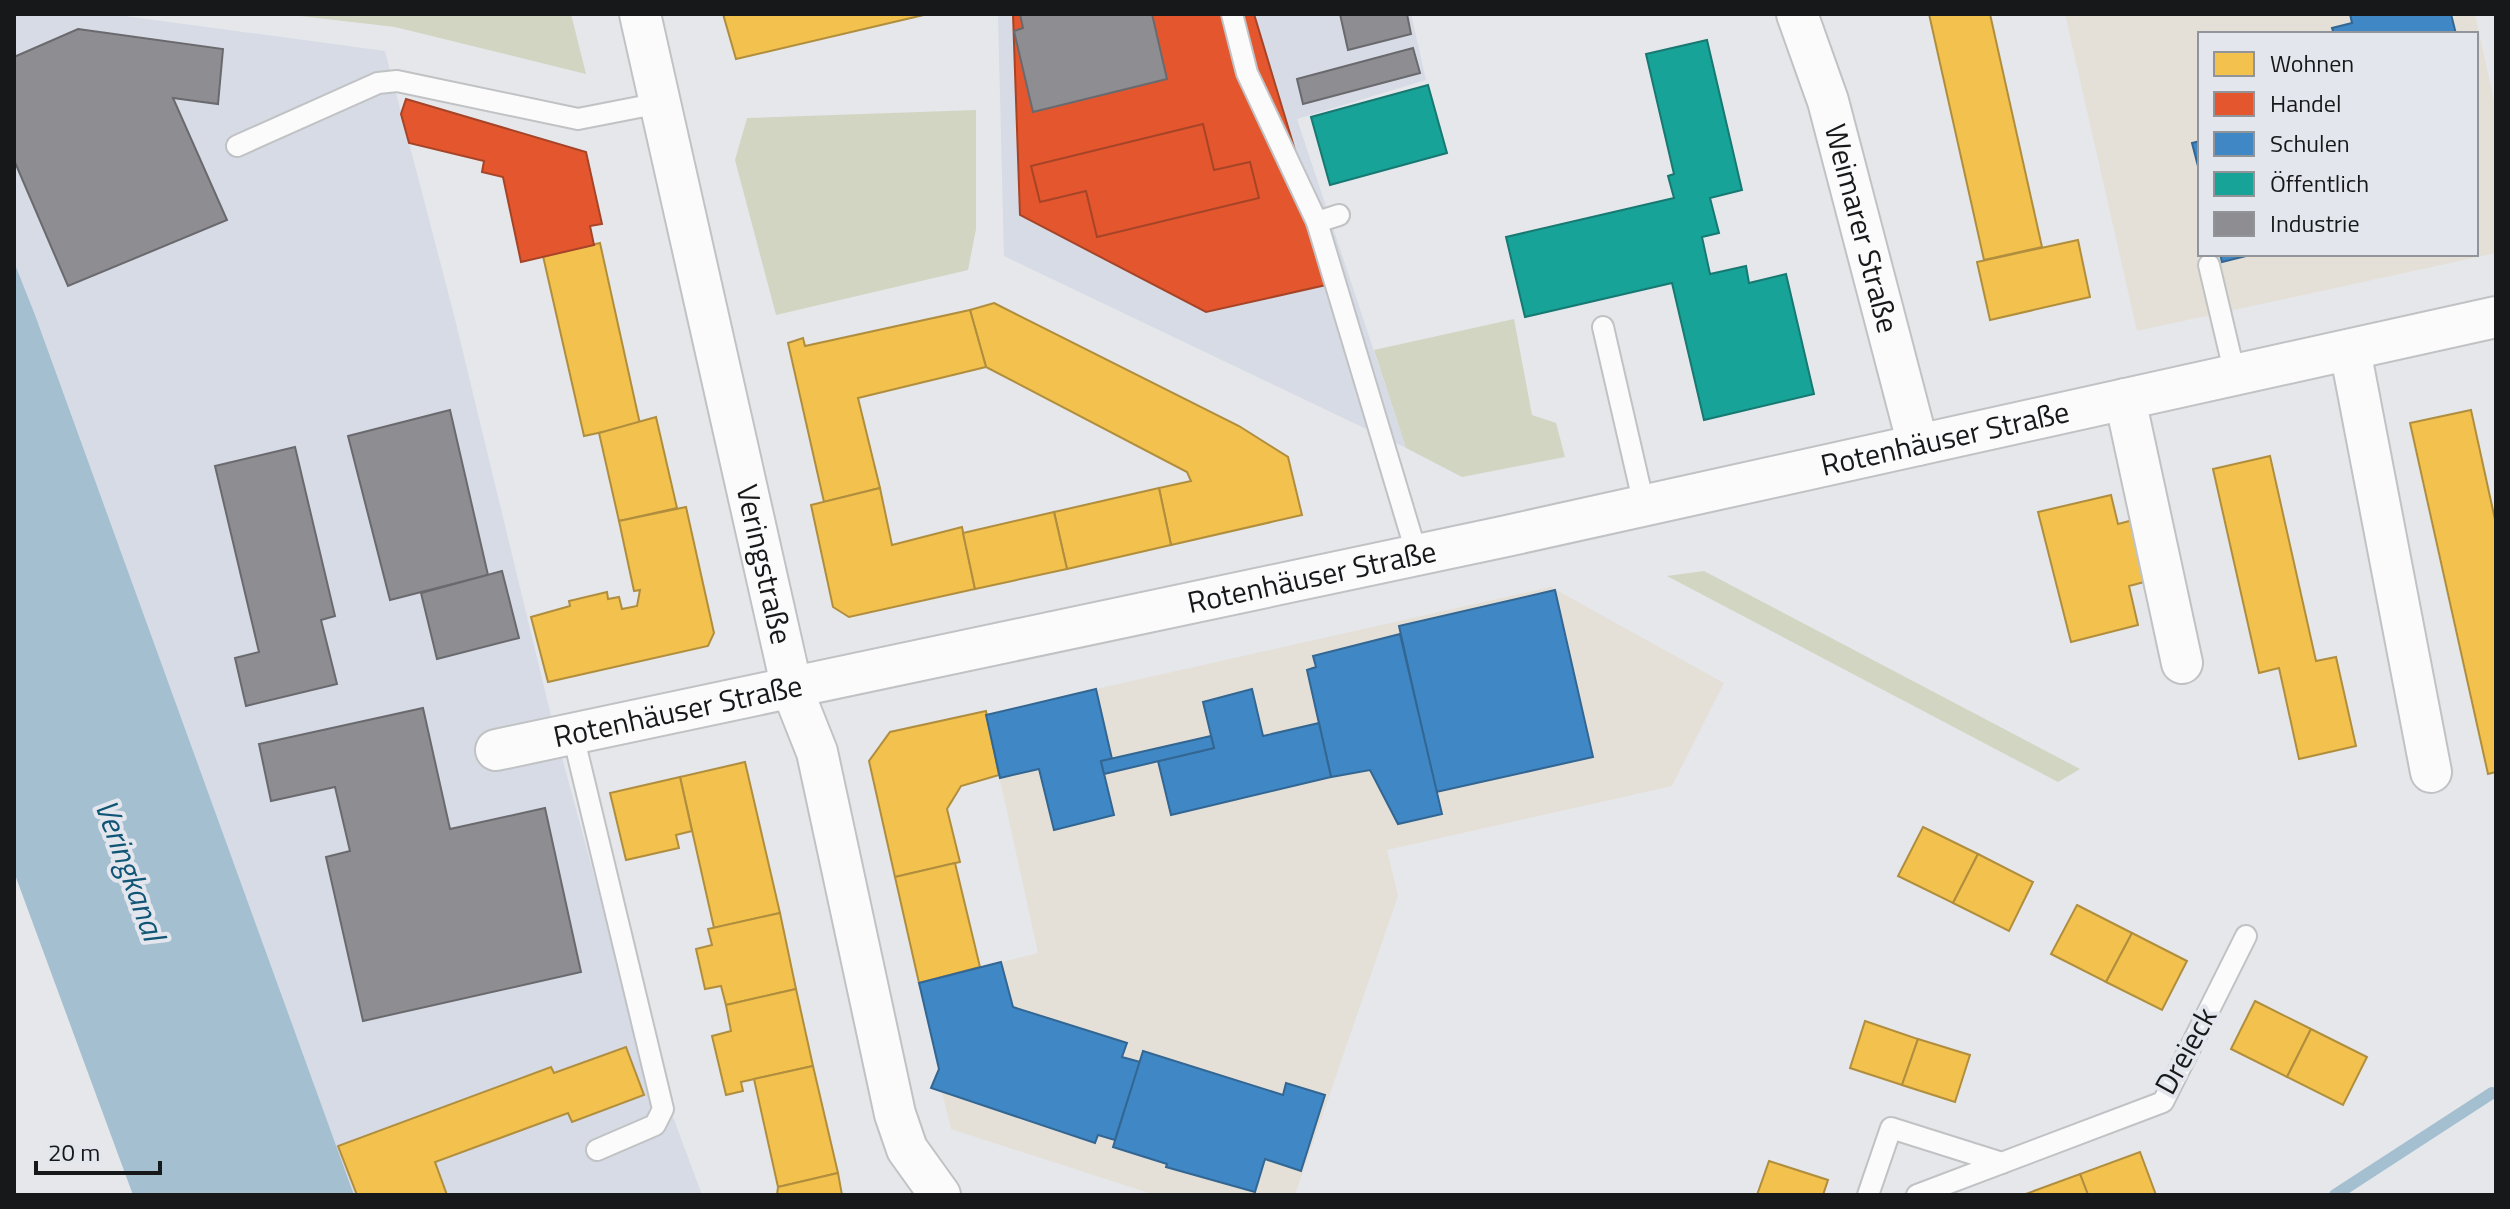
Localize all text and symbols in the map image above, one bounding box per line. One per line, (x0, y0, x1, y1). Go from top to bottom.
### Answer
legend (2198, 32, 2478, 256)
text: Wohnen (2270, 45, 2354, 81)
text: Handel (2270, 85, 2341, 121)
street label: Weimarer Straße (1813, 119, 1912, 338)
text: Schulen (2270, 125, 2350, 161)
text: Öffentlich (2270, 165, 2369, 201)
text: Industrie (2270, 205, 2360, 241)
street label: Rotenhäuser Straße (1816, 388, 2073, 488)
street label: Veringstraße (725, 480, 805, 648)
street label: Rotenhäuser Straße (1183, 528, 1440, 625)
street label: Rotenhäuser Straße (549, 662, 806, 759)
water label: Veringkanal (83, 792, 180, 950)
street label: Dreieck (2142, 998, 2228, 1103)
scale bar (36, 1125, 160, 1175)
text: 20 m (48, 1134, 100, 1170)

